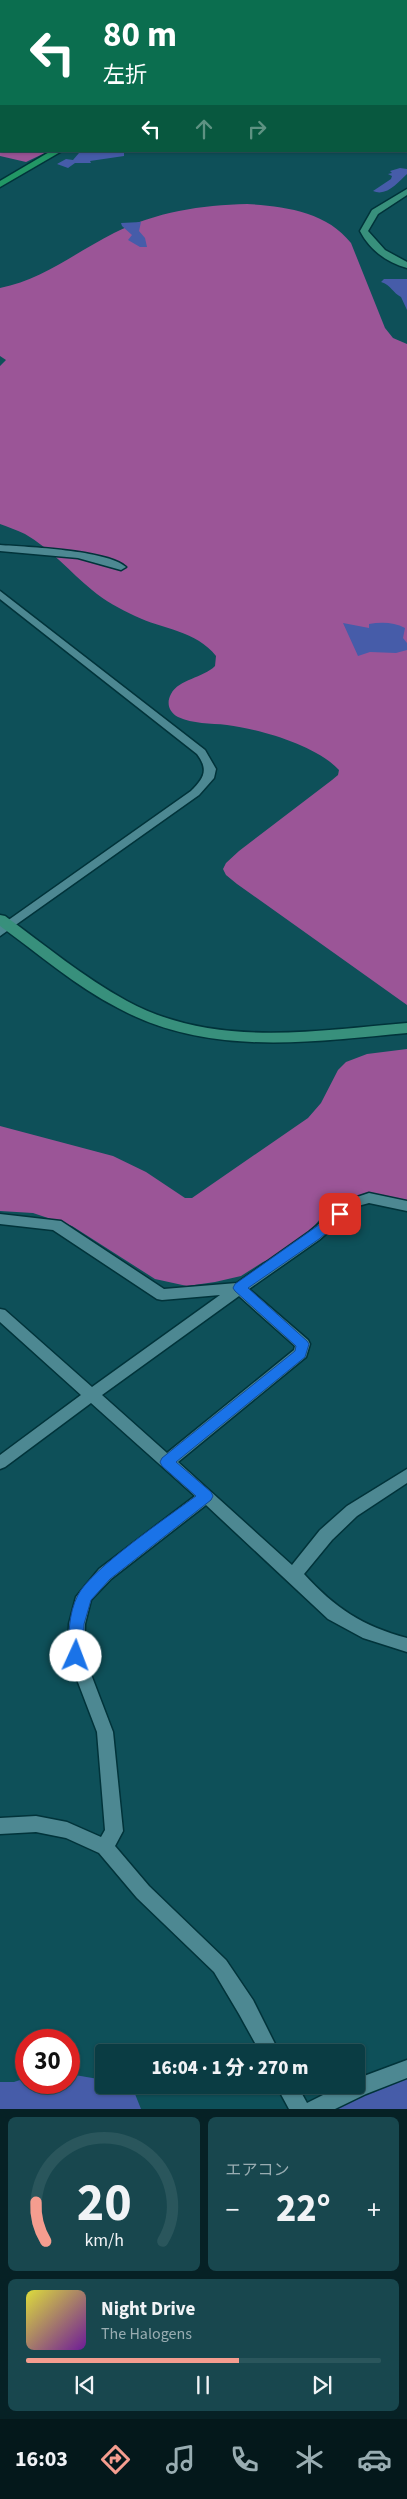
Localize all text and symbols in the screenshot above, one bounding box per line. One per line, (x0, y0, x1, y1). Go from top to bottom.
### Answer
text: 80 m (103, 10, 177, 60)
icon: left (20, 20, 85, 85)
text: 左折 (103, 59, 147, 91)
icon: left (137, 115, 165, 143)
icon: ahead (190, 115, 218, 143)
icon: right (243, 115, 271, 143)
pin (319, 1193, 361, 1235)
icon: arrive (326, 1200, 354, 1228)
position arrow (49, 1629, 101, 1681)
speed limit sign: 30 (15, 2029, 80, 2094)
text: 16:04 · 1 分 · 270 m (151, 2055, 309, 2082)
text: エアコン (226, 2159, 290, 2181)
text: 20 (76, 2167, 131, 2241)
text: 22° (276, 2182, 331, 2236)
text: − (226, 2190, 239, 2230)
text: + (367, 2190, 381, 2230)
text: km/h (84, 2228, 124, 2253)
text: Night Drive (101, 2296, 195, 2323)
text: The Halogens (101, 2323, 192, 2345)
icon: previous (71, 2371, 99, 2399)
icon: pause (189, 2371, 217, 2399)
icon: next (308, 2371, 336, 2399)
icon: directions (98, 2442, 133, 2477)
icon: music (163, 2442, 198, 2477)
icon: phone (227, 2442, 262, 2477)
icon: climate (292, 2442, 327, 2477)
icon: car (357, 2442, 392, 2477)
text: 16:03 (15, 2443, 68, 2475)

